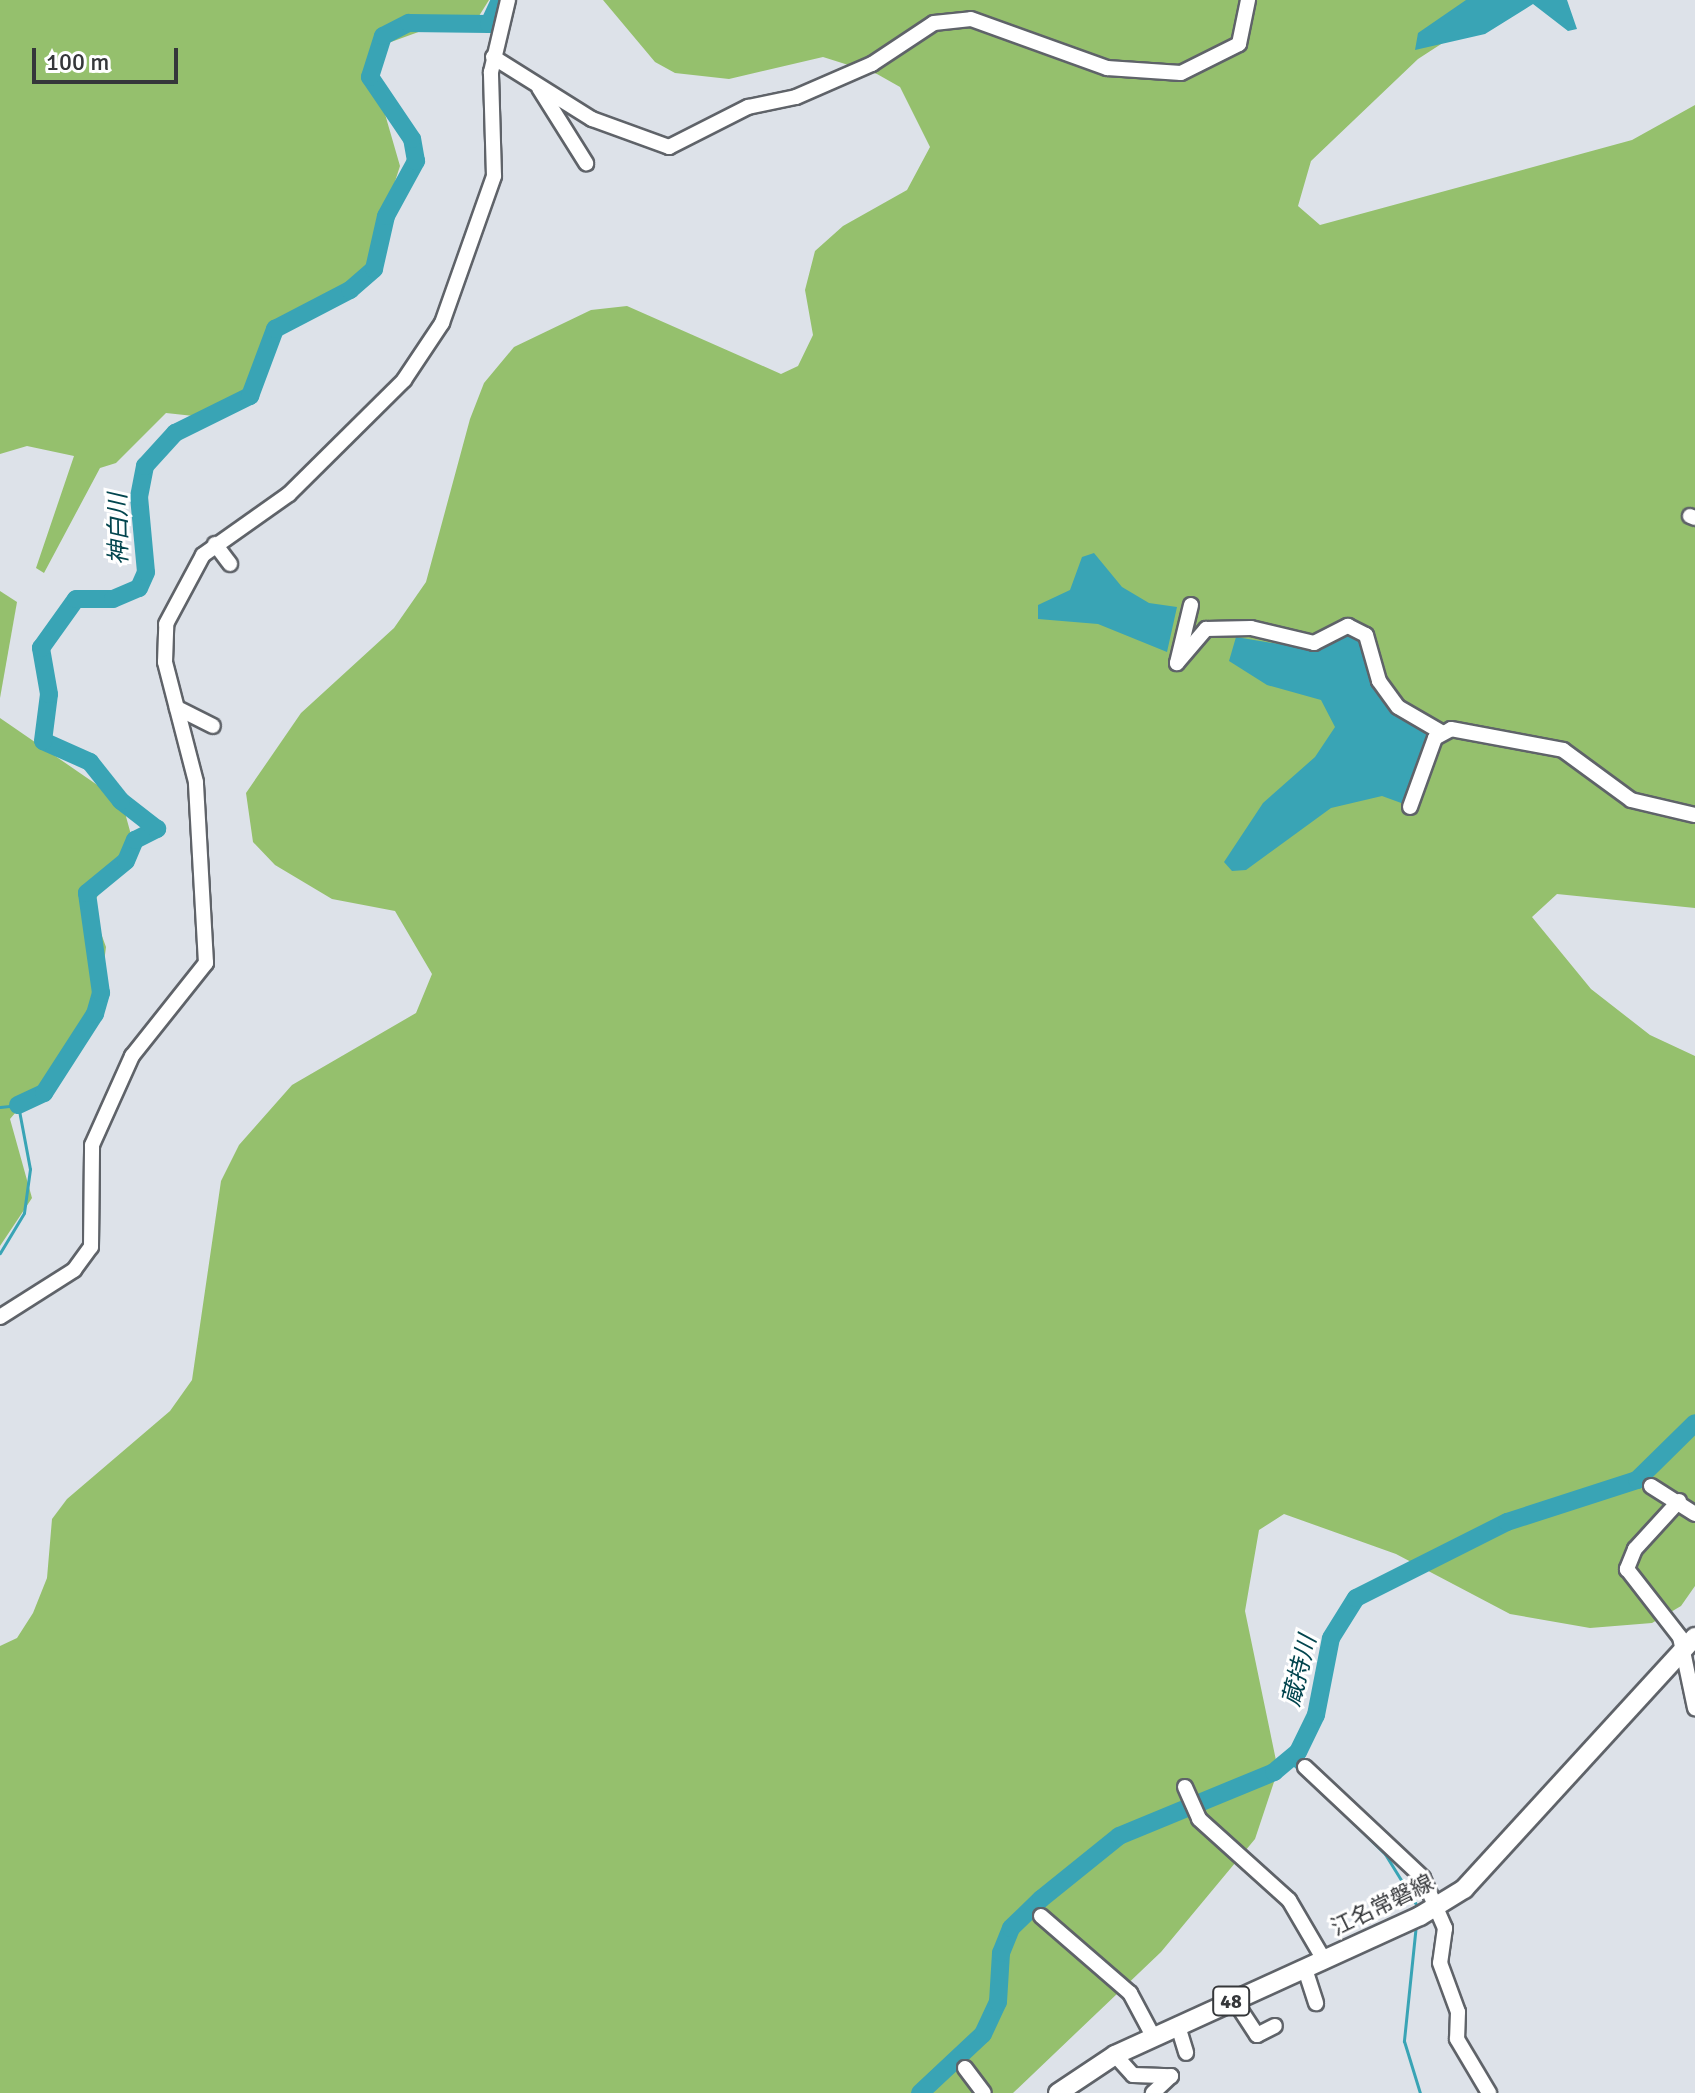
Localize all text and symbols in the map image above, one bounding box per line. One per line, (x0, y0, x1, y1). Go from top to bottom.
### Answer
scale bar (36, 32, 182, 82)
text: 100 m (46, 47, 109, 77)
water label: 神白川 (104, 493, 134, 565)
water label: 蔵持川 (1277, 1633, 1323, 1709)
street label: 江名常磐線 (1327, 1869, 1437, 1941)
road number: 48 (1211, 1985, 1251, 2017)

